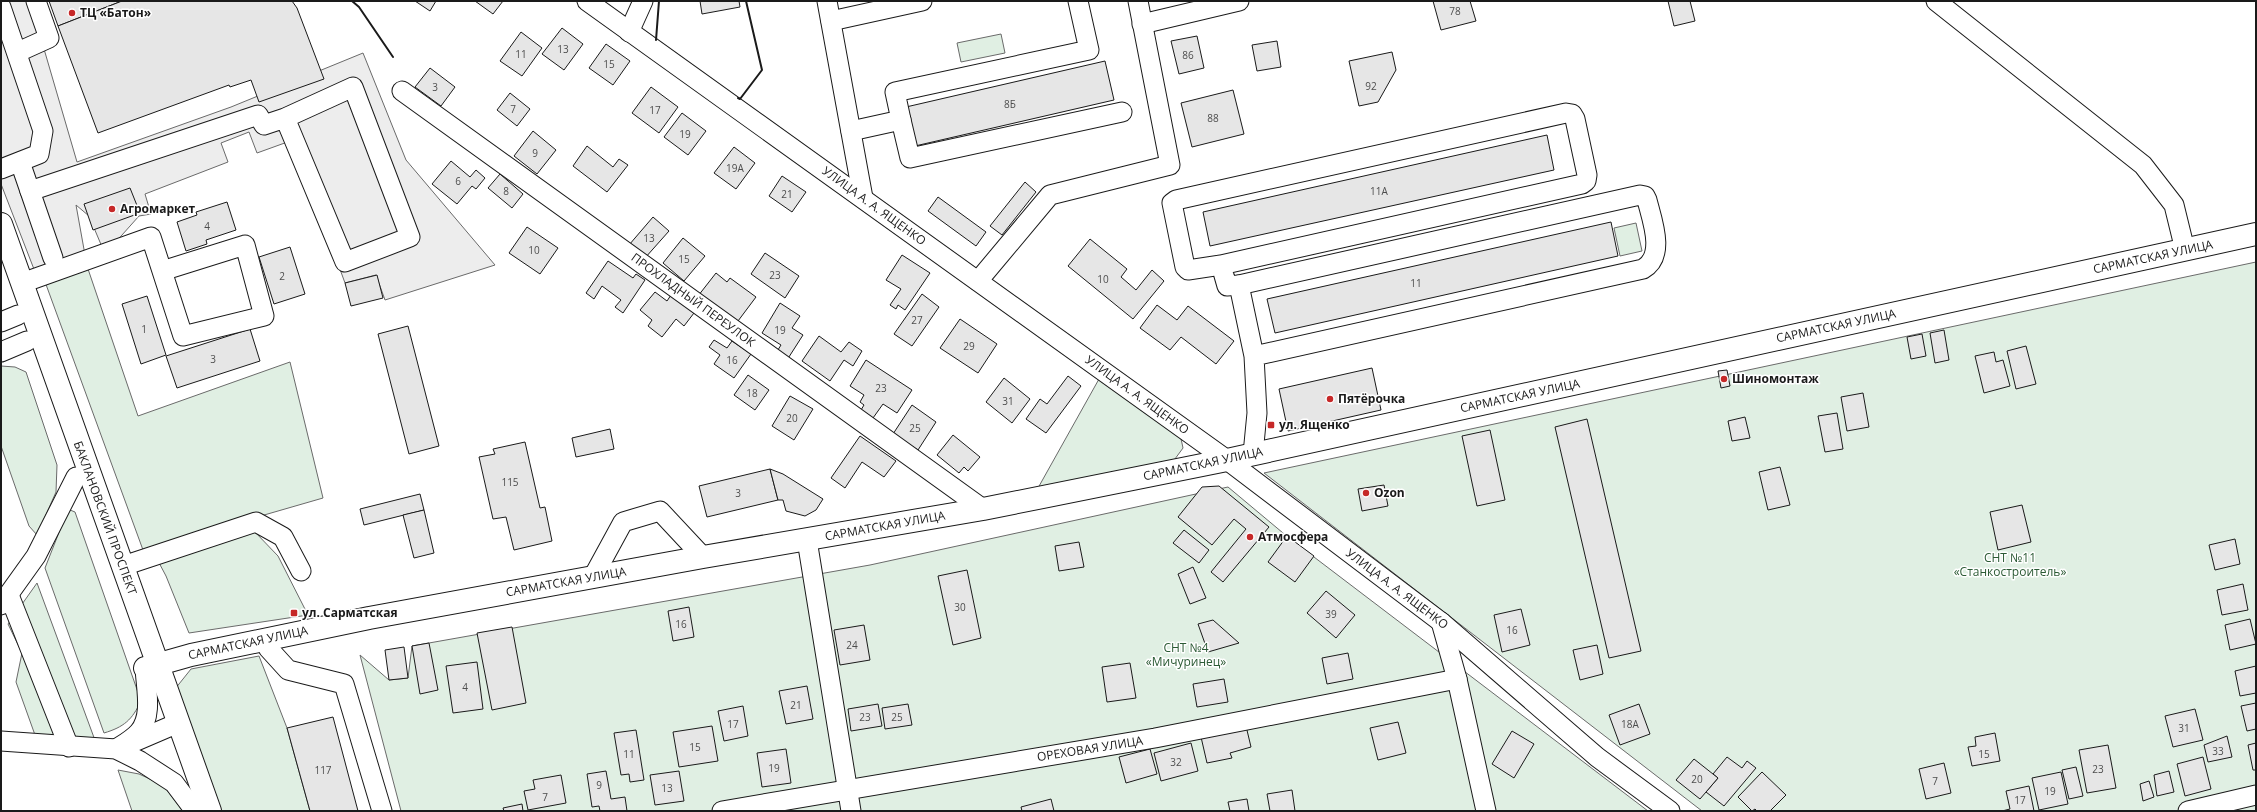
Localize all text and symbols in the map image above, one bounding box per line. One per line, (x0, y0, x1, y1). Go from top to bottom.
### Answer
place label: ТЦ «Батон» (80, 4, 151, 21)
house number: 78 (1449, 4, 1461, 18)
marker: ТЦ «Батон» (67, 8, 77, 18)
house number: 13 (557, 42, 569, 56)
house number: 11 (515, 47, 527, 61)
house number: 86 (1182, 48, 1194, 62)
house number: 15 (603, 57, 615, 71)
house number: 92 (1365, 79, 1377, 93)
house number: 3 (432, 80, 438, 94)
house number: 8Б (1004, 97, 1016, 111)
house number: 7 (510, 102, 516, 116)
house number: 17 (649, 103, 661, 117)
house number: 88 (1207, 111, 1219, 125)
house number: 19 (679, 127, 691, 141)
house number: 9 (532, 146, 538, 160)
house number: 19А (726, 161, 745, 175)
street label: УЛИЦА А. А. ЯЩЕНКО (819, 162, 930, 249)
house number: 6 (455, 174, 461, 188)
house number: 8 (503, 184, 509, 198)
house number: 11А (1370, 184, 1389, 198)
house number: 21 (781, 187, 793, 201)
place label: Агромаркет (120, 200, 196, 217)
marker: Агромаркет (107, 204, 117, 214)
house number: 4 (204, 219, 210, 233)
house number: 13 (643, 231, 655, 245)
street label: САРМАТСКАЯ УЛИЦА (2091, 235, 2215, 278)
house number: 10 (528, 243, 540, 257)
street label: ПРОХЛАДНЫЙ ПЕРЕУЛОК (628, 249, 759, 351)
house number: 15 (678, 252, 690, 266)
house number: 23 (769, 268, 781, 282)
house number: 2 (279, 269, 285, 283)
house number: 10 (1097, 272, 1109, 286)
house number: 11 (1410, 276, 1422, 290)
street label: САРМАТСКАЯ УЛИЦА (1774, 304, 1898, 347)
house number: 27 (911, 313, 923, 327)
house number: 1 (141, 322, 147, 336)
house number: 19 (774, 323, 786, 337)
house number: 29 (963, 339, 975, 353)
street label: УЛИЦА А. А. ЯЩЕНКО (1082, 351, 1193, 438)
house number: 3 (210, 352, 216, 366)
house number: 16 (726, 353, 738, 367)
place label: Шиномонтаж (1732, 370, 1819, 387)
street label: САРМАТСКАЯ УЛИЦА (1458, 374, 1582, 417)
marker: Шиномонтаж (1719, 374, 1729, 384)
house number: 23 (875, 381, 887, 395)
house number: 18 (746, 386, 758, 400)
place label: Пятёрочка (1338, 390, 1405, 407)
house number: 31 (1002, 394, 1014, 408)
marker: Пятёрочка (1325, 394, 1335, 404)
house number: 20 (786, 411, 798, 425)
place label: ул. Ященко (1279, 416, 1350, 433)
marker: ул. Ященко (1266, 420, 1276, 430)
house number: 25 (909, 421, 921, 435)
street label: БАКЛАНОВСКИЙ ПРОСПЕКТ (70, 439, 141, 598)
street label: САРМАТСКАЯ УЛИЦА (1141, 442, 1265, 485)
house number: 115 (501, 475, 519, 489)
place label: Ozon (1374, 484, 1405, 501)
house number: 3 (735, 486, 741, 500)
marker: Ozon (1361, 488, 1371, 498)
street label: САРМАТСКАЯ УЛИЦА (823, 506, 947, 544)
place label: Атмосфера (1258, 528, 1328, 545)
marker: Атмосфера (1245, 532, 1255, 542)
street label: УЛИЦА А. А. ЯЩЕНКО (1342, 544, 1452, 633)
park label: СНТ №11 «Станкостроитель» (1954, 549, 2066, 580)
street label: САРМАТСКАЯ УЛИЦА (504, 562, 628, 600)
house number: 30 (954, 600, 966, 614)
place label: ул. Сарматская (302, 604, 398, 621)
house number: 39 (1325, 607, 1337, 621)
marker: ул. Сарматская (289, 608, 299, 618)
house number: 16 (675, 617, 687, 631)
street label: САРМАТСКАЯ УЛИЦА (186, 621, 310, 664)
house number: 16 (1506, 623, 1518, 637)
house number: 24 (846, 638, 858, 652)
park label: СНТ №4 «Мичуринец» (1146, 639, 1226, 670)
house number: 4 (462, 680, 468, 694)
house number: 21 (790, 698, 802, 712)
house number: 23 (859, 710, 871, 724)
house number: 25 (891, 710, 903, 724)
house number: 17 (727, 717, 739, 731)
house number: 18А (1621, 717, 1640, 731)
house number: 31 (2178, 721, 2190, 735)
street label: ОРЕХОВАЯ УЛИЦА (1036, 732, 1144, 765)
house number: 15 (689, 740, 701, 754)
house number: 33 (2212, 744, 2224, 758)
house number: 11 (623, 747, 635, 761)
house number: 15 (1978, 747, 1990, 761)
house number: 32 (1170, 755, 1182, 769)
house number: 19 (768, 761, 780, 775)
house number: 23 (2092, 762, 2104, 776)
house number: 117 (314, 763, 332, 777)
house number: 20 (1691, 772, 1703, 786)
house number: 7 (1932, 774, 1938, 788)
house number: 9 (596, 778, 602, 792)
house number: 13 (661, 781, 673, 795)
house number: 19 (2044, 784, 2056, 798)
house number: 7 (542, 790, 548, 804)
house number: 17 (2014, 793, 2026, 807)

